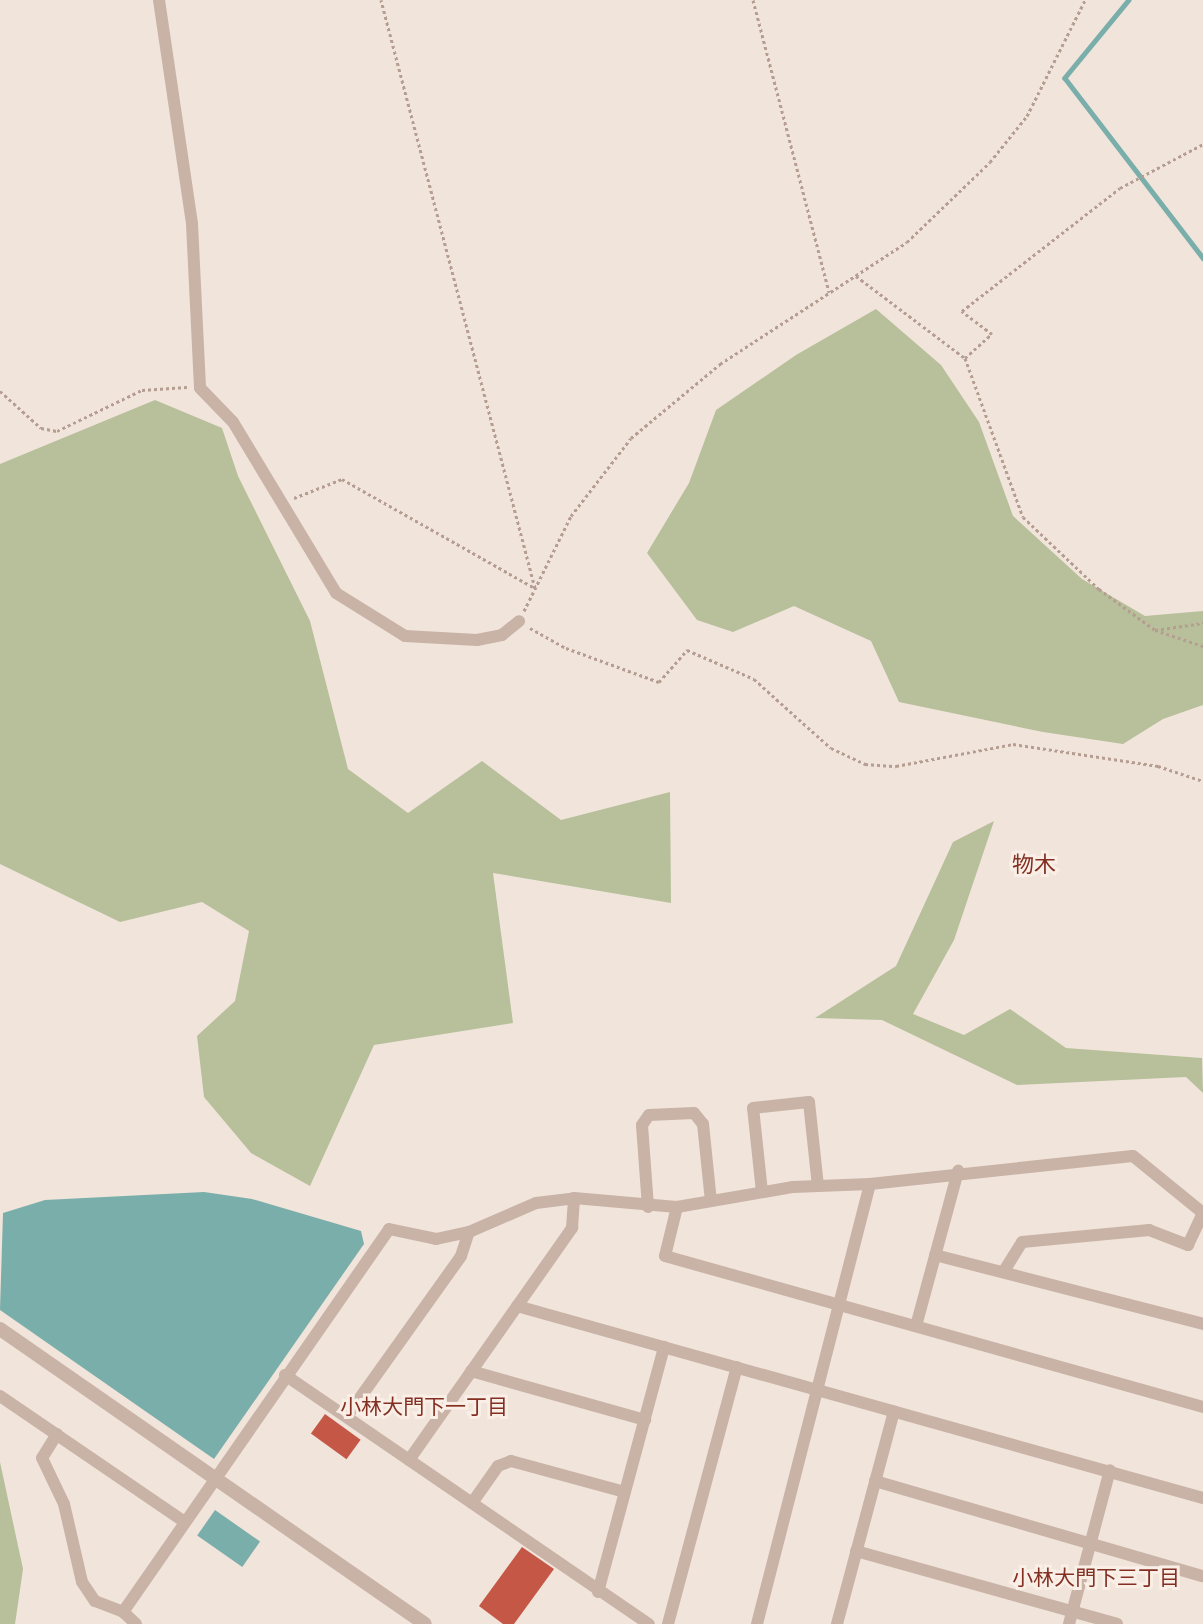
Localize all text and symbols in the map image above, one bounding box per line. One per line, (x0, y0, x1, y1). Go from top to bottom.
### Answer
district label: 物木 (1012, 852, 1056, 878)
district label: 小林大門下一丁目 (340, 1394, 508, 1420)
district label: 小林大門下三丁目 (1012, 1565, 1180, 1591)

